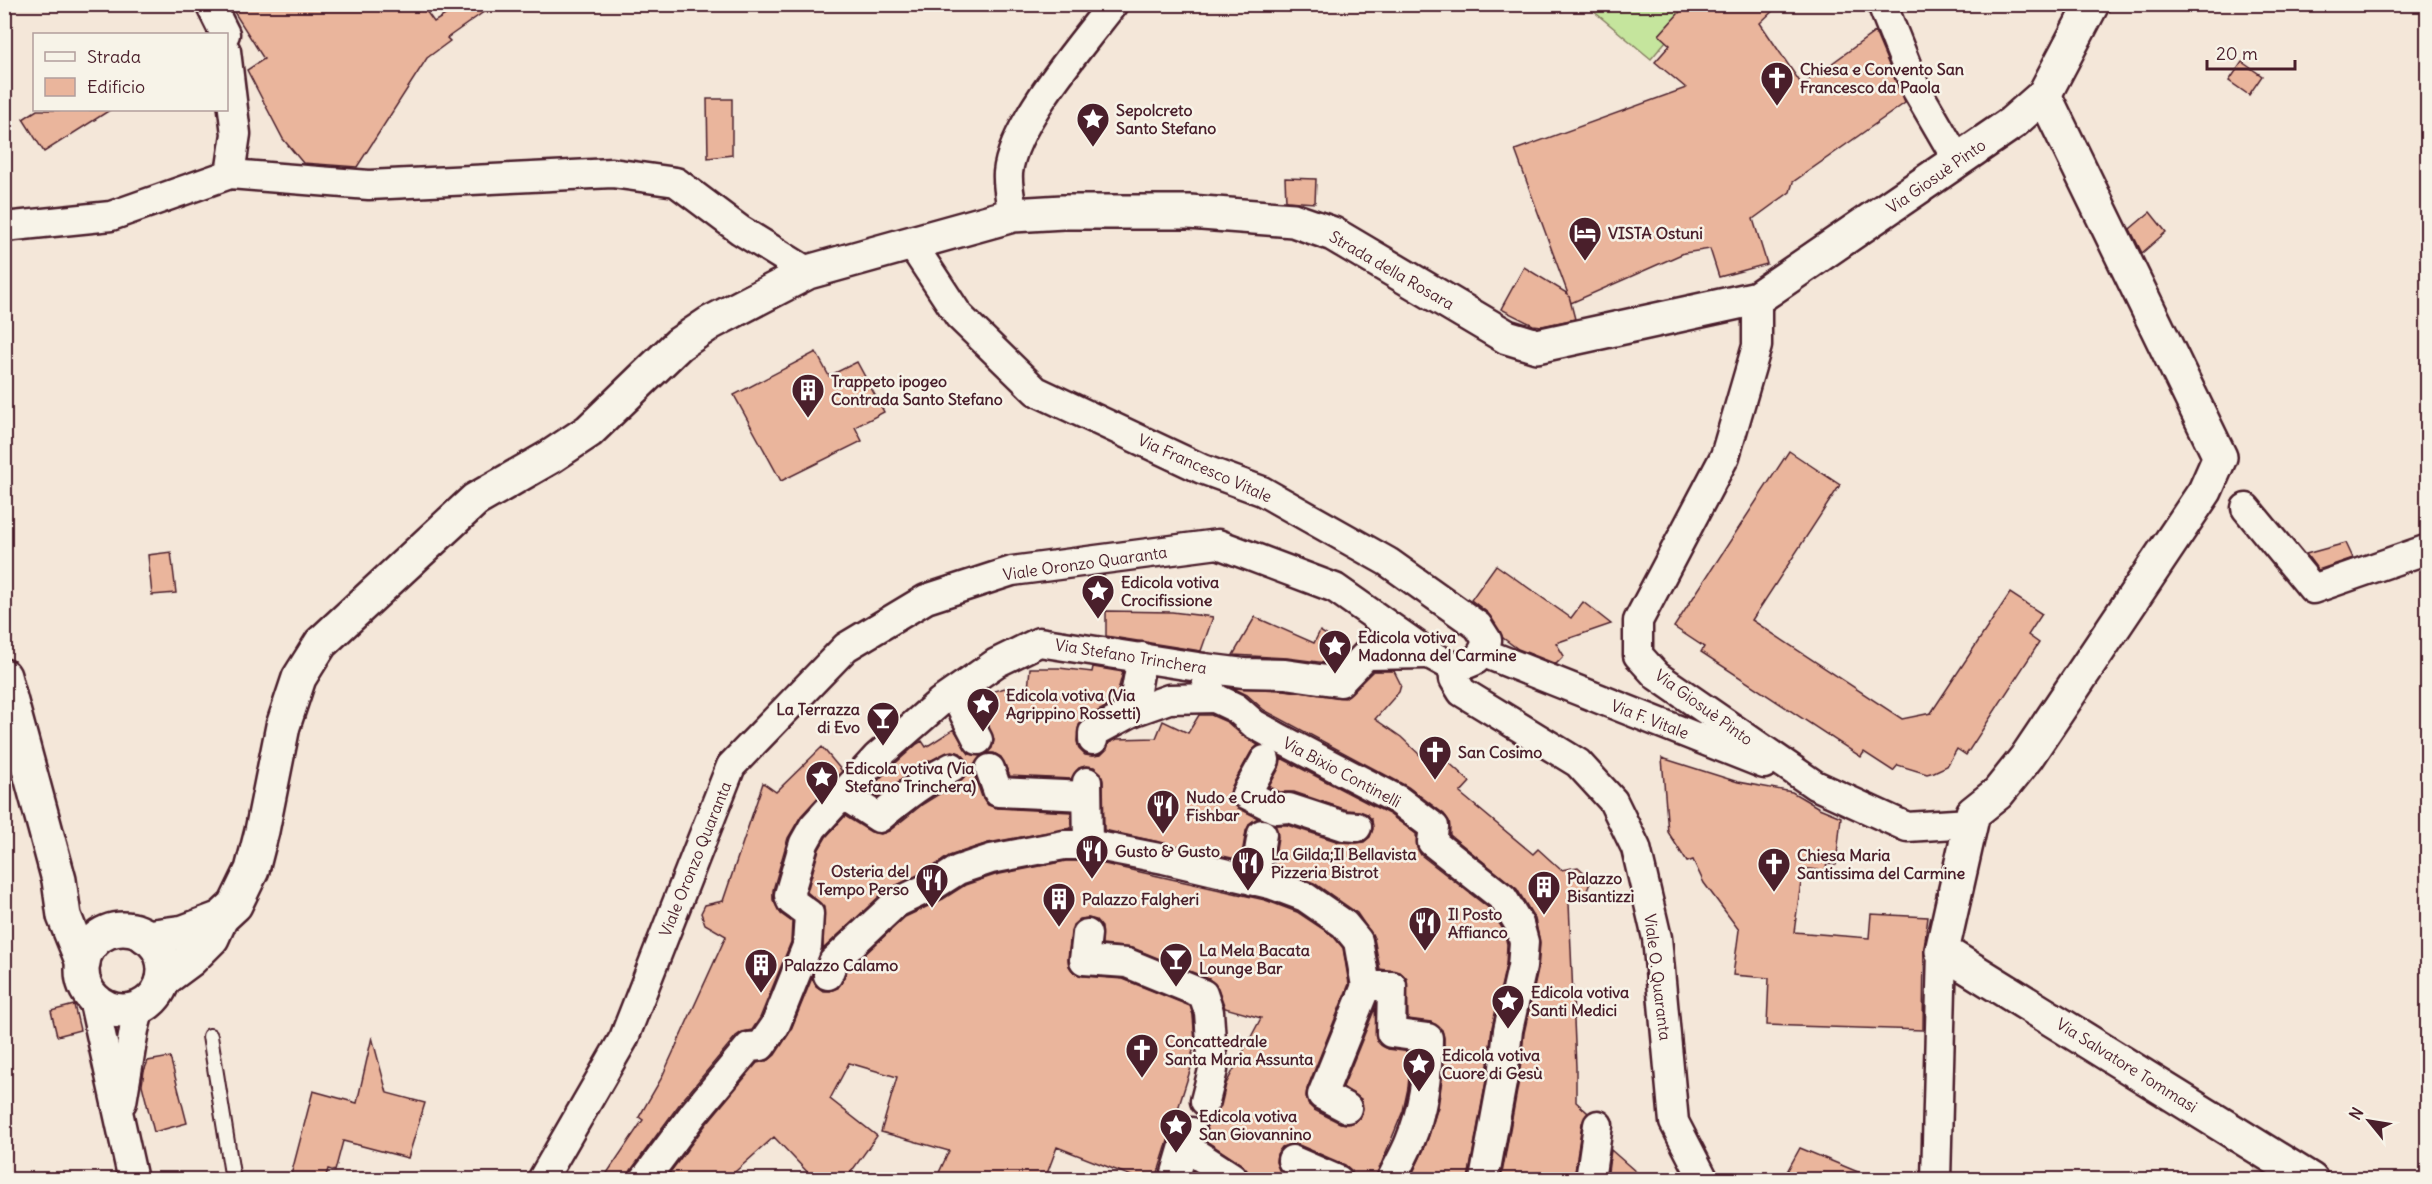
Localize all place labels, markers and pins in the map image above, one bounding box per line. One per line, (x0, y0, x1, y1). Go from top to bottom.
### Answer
place label: Chiesa e Convento San Francesco da Paola (1800, 59, 1964, 97)
church icon: Chiesa e Convento San Francesco da Paola (1759, 60, 1795, 107)
place label: Sepolcreto Santo Stefano (1116, 100, 1216, 138)
place icon: Sepolcreto Santo Stefano (1075, 101, 1111, 148)
hotel icon: VISTA Ostuni (1567, 215, 1603, 262)
place label: VISTA Ostuni (1608, 223, 1703, 243)
place label: Trappeto ipogeo Contrada Santo Stefano (831, 371, 1003, 409)
building icon: Trappeto ipogeo Contrada Santo Stefano (790, 372, 826, 419)
place label: Edicola votiva Crocifissione (1121, 572, 1219, 610)
place icon: Edicola votiva Crocifissione (1080, 573, 1116, 620)
place label: Edicola votiva Madonna del Carmine (1358, 627, 1517, 665)
place icon: Edicola votiva Madonna del Carmine (1317, 628, 1353, 675)
place label: Edicola votiva (Via Agrippino Rossetti) (1006, 685, 1141, 724)
place icon: Edicola votiva (Via Agrippino Rossetti) (965, 686, 1001, 733)
place label: La Terrazza di Evo (776, 699, 860, 737)
bar icon: La Terrazza di Evo (865, 700, 901, 747)
church icon: San Cosimo (1417, 734, 1453, 781)
place label: San Cosimo (1458, 742, 1542, 762)
place label: Edicola votiva (Via Stefano Trinchera) (845, 758, 976, 797)
place icon: Edicola votiva (Via Stefano Trinchera) (804, 759, 840, 806)
place label: Nudo e Crudo Fishbar (1186, 787, 1286, 825)
restaurant icon: Nudo e Crudo Fishbar (1145, 788, 1181, 835)
restaurant icon: Gusto & Gusto (1074, 833, 1110, 880)
place label: Gusto & Gusto (1115, 841, 1220, 861)
place label: La Gilda;Il Bellavista Pizzeria Bistrot (1271, 844, 1417, 882)
restaurant icon: La Gilda;Il Bellavista Pizzeria Bistrot (1230, 845, 1266, 892)
place label: Chiesa Maria Santissima del Carmine (1797, 845, 1966, 883)
church icon: Chiesa Maria Santissima del Carmine (1756, 846, 1792, 893)
place label: Osteria del Tempo Perso (817, 861, 909, 900)
restaurant icon: Osteria del Tempo Perso (914, 862, 950, 909)
place label: Palazzo Bisantizzi (1567, 868, 1634, 906)
building icon: Palazzo Bisantizzi (1526, 869, 1562, 916)
building icon: Palazzo Falgheri (1041, 881, 1077, 928)
place label: Palazzo Falgheri (1082, 889, 1199, 910)
place label: Il Posto Affianco (1448, 904, 1508, 942)
restaurant icon: Il Posto Affianco (1407, 905, 1443, 952)
place label: La Mela Bacata Lounge Bar (1199, 940, 1310, 979)
bar icon: La Mela Bacata Lounge Bar (1158, 941, 1194, 988)
building icon: Palazzo Calamo (743, 947, 779, 994)
place label: Palazzo Calamo (784, 955, 898, 975)
place label: Edicola votiva Santi Medici (1531, 982, 1629, 1020)
place icon: Edicola votiva Santi Medici (1490, 983, 1526, 1030)
place label: Concattedrale Santa Maria Assunta (1165, 1031, 1313, 1069)
church icon: Concattedrale Santa Maria Assunta (1124, 1032, 1160, 1079)
place label: Edicola votiva Cuore di Gesù (1442, 1045, 1543, 1083)
place icon: Edicola votiva Cuore di Gesù (1401, 1046, 1437, 1093)
place label: Edicola votiva San Giovannino (1199, 1106, 1311, 1144)
place icon: Edicola votiva San Giovannino (1158, 1107, 1194, 1154)

